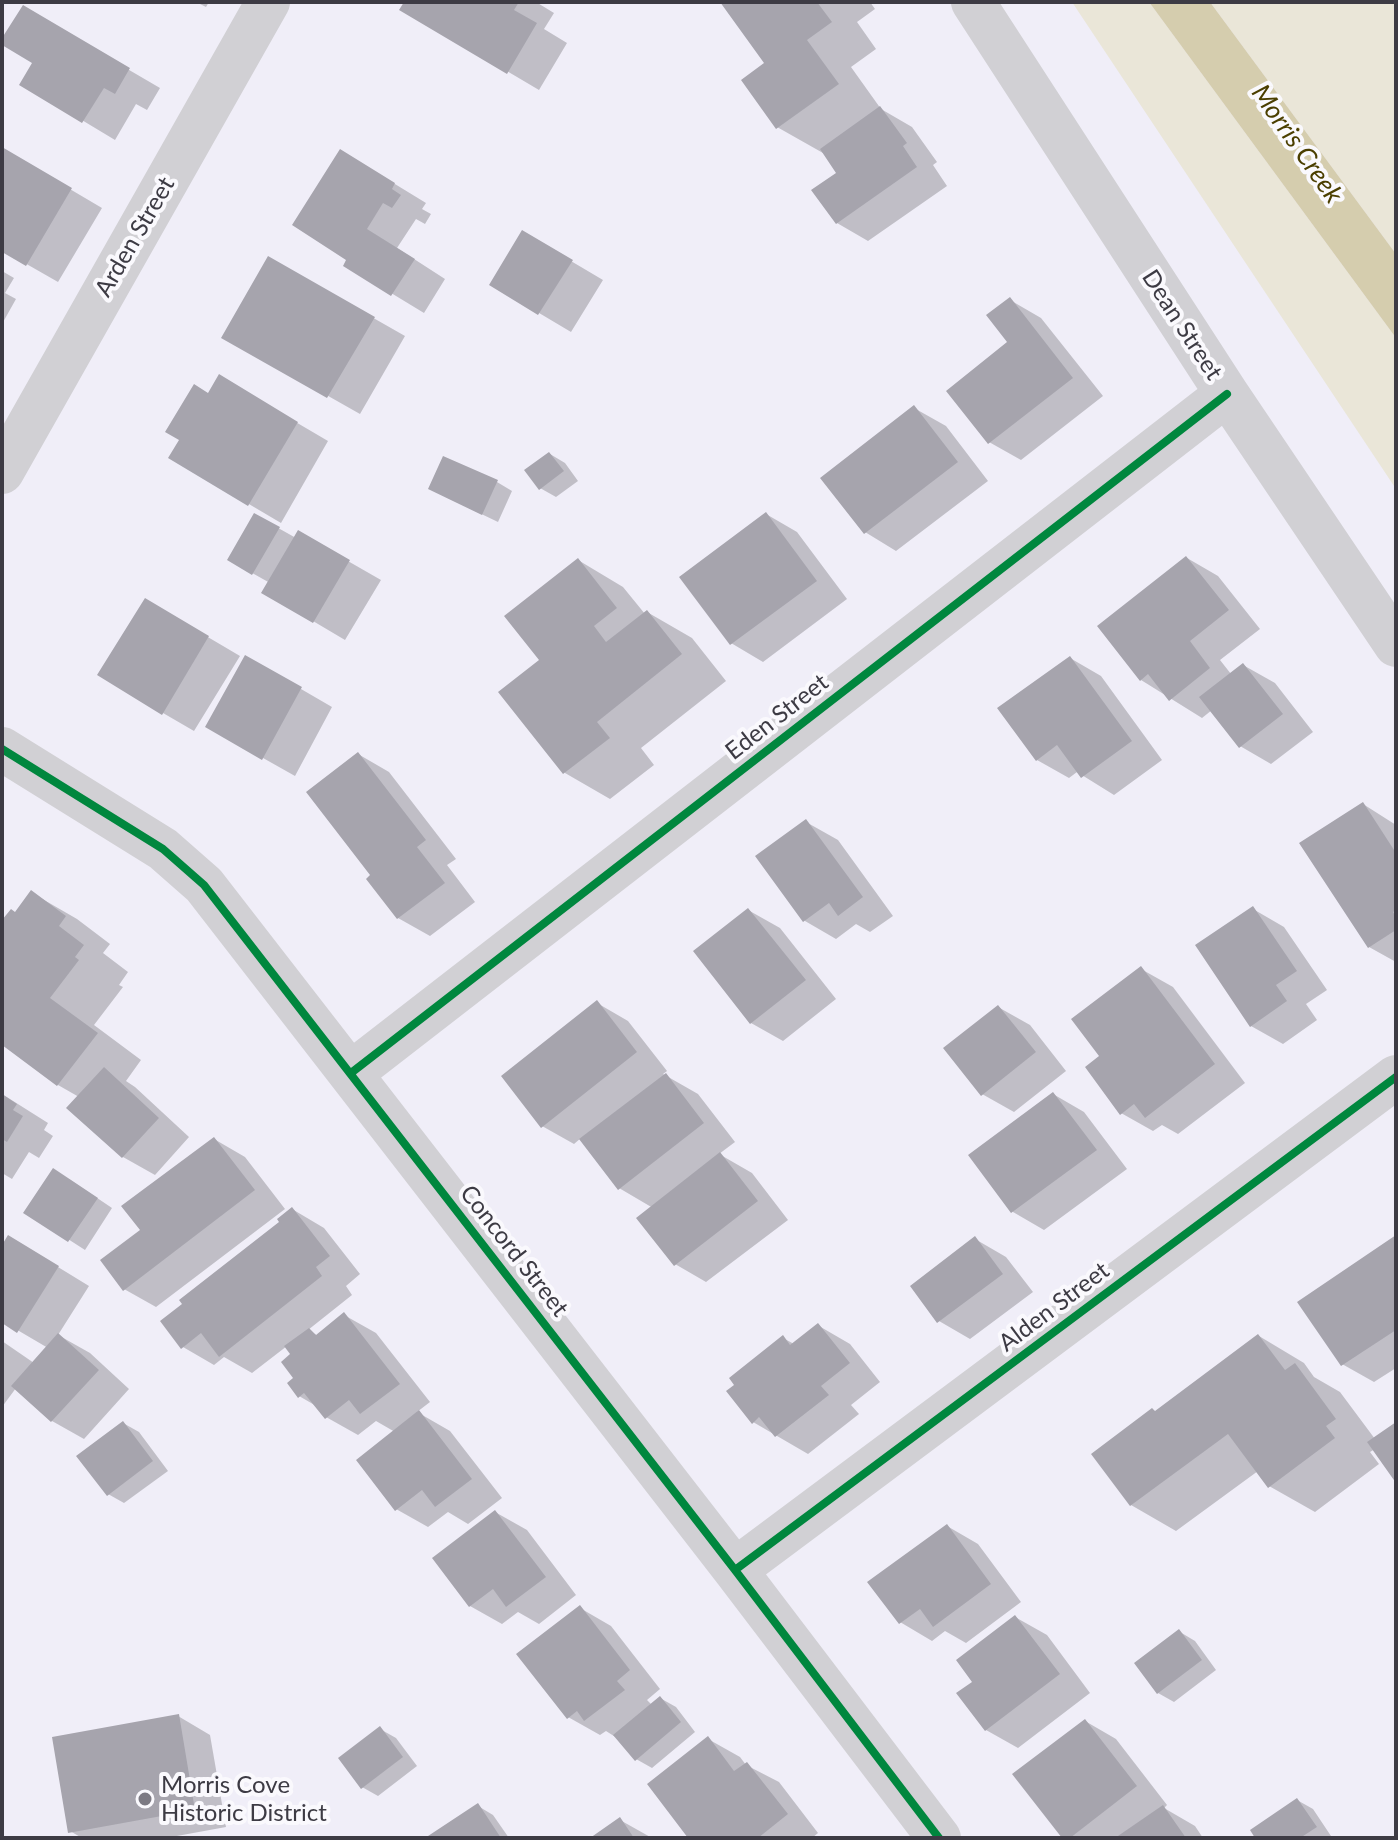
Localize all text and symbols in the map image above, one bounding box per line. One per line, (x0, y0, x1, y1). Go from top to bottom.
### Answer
water label: Morris Creek (1245, 79, 1349, 209)
street label: Arden Street (89, 172, 181, 302)
street label: Dean Street (1136, 265, 1228, 385)
street label: Eden Street (720, 668, 834, 766)
street label: Concord Street (454, 1180, 574, 1322)
street label: Alden Street (993, 1256, 1115, 1358)
place label: Morris Cove Historic District (161, 1771, 327, 1827)
marker: Morris Cove Historic District (136, 1790, 154, 1808)

